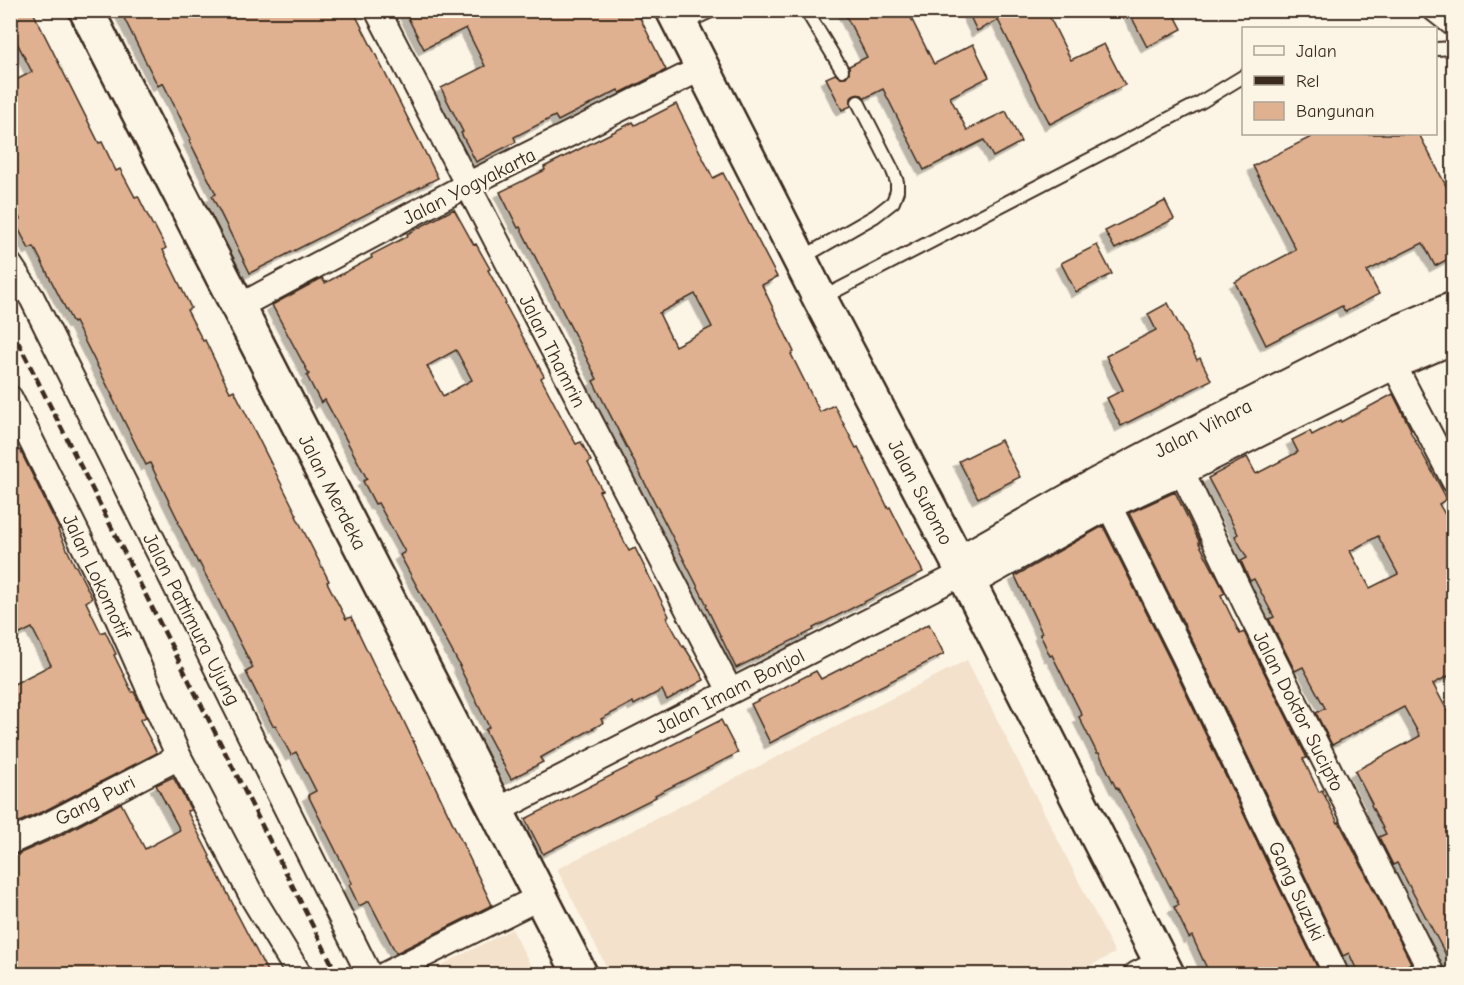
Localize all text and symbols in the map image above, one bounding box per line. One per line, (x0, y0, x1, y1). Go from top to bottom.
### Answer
legend (1242, 27, 1437, 135)
text: Jalan (1296, 41, 1337, 62)
text: Rel (1296, 71, 1319, 92)
text: Bangunan (1296, 101, 1374, 122)
street label: Jalan Yogyakarta (399, 143, 539, 230)
street label: Jalan Thamrin (514, 291, 591, 411)
street label: Jalan Vihara (1151, 394, 1256, 463)
street label: Jalan Merdeka (294, 431, 371, 554)
street label: Jalan Sutomo (883, 436, 958, 549)
street label: Jalan Lokomotif (58, 510, 136, 643)
street label: Jalan Pattimura Ujung (138, 529, 245, 709)
street label: Jalan Doktor Sucipto (1248, 627, 1349, 795)
street label: Jalan Imam Bonjol (652, 644, 808, 739)
street label: Gang Puri (51, 770, 139, 830)
street label: Gang Suzuki (1263, 838, 1330, 945)

